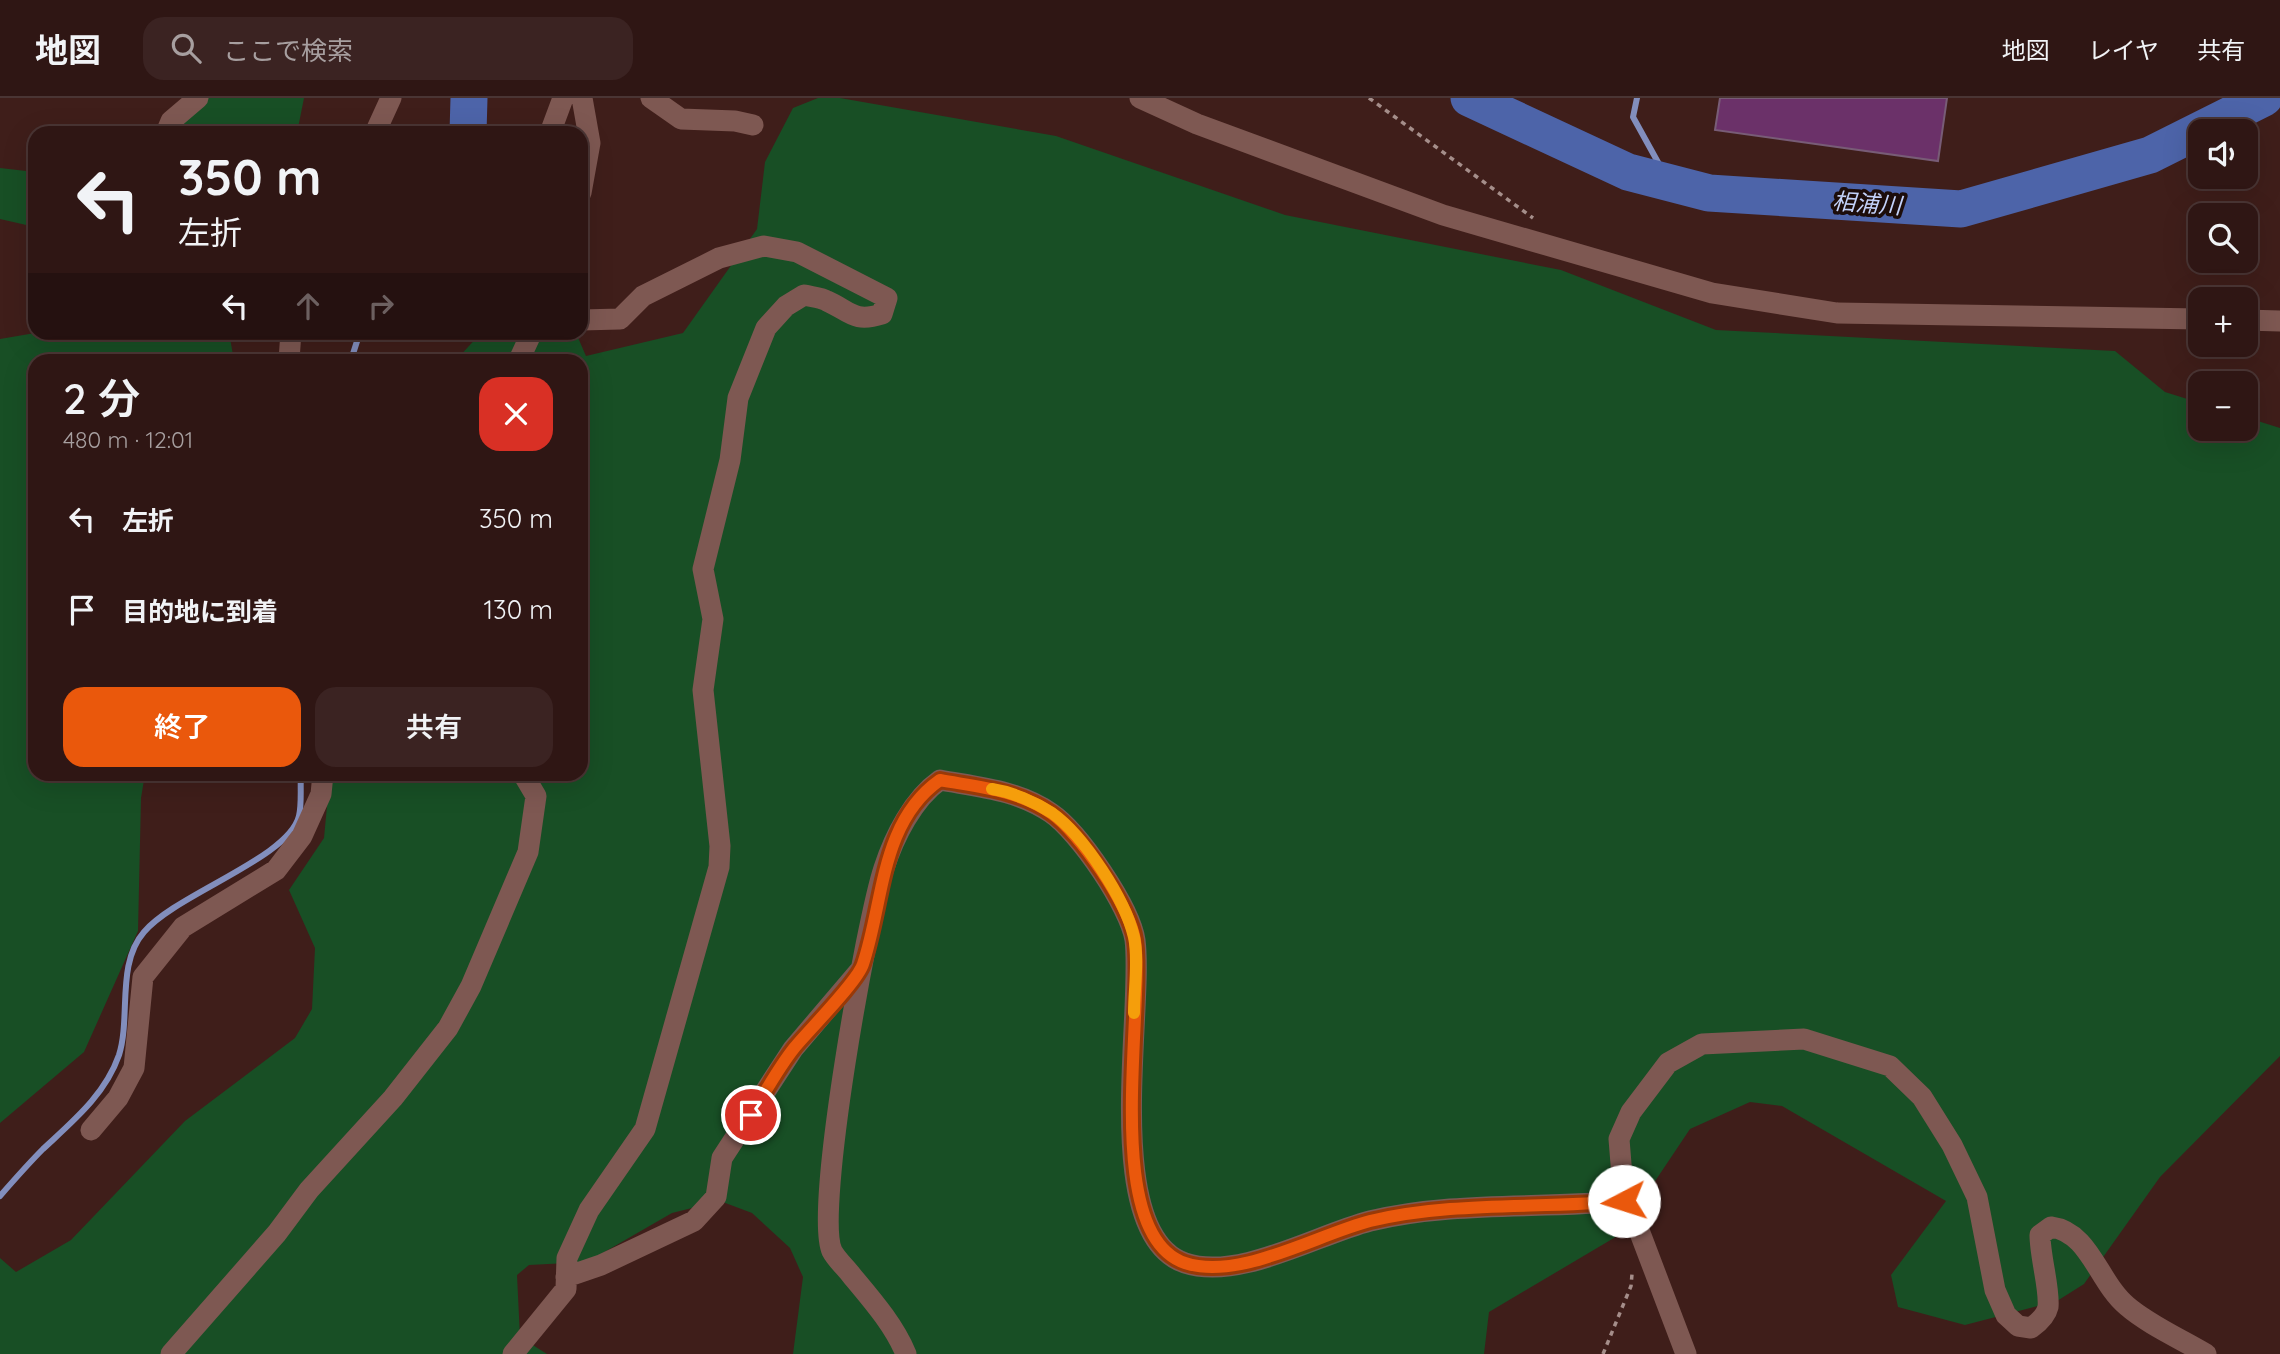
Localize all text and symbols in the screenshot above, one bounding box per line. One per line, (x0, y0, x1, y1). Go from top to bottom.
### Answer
search box (143, 17, 633, 80)
text: 地図 (35, 29, 101, 70)
icon: search (167, 29, 205, 67)
text: ここで検索 (223, 34, 353, 67)
text: 地図 (2002, 35, 2050, 65)
text: レイヤ (2088, 35, 2159, 65)
text: 共有 (2197, 35, 2245, 65)
map controls (2188, 119, 2258, 441)
button: sound (2188, 119, 2258, 189)
text: 350 m (178, 146, 322, 207)
icon: left (63, 154, 154, 245)
water label: 相浦川 (1832, 186, 1905, 220)
button: search (2188, 203, 2258, 273)
text: 左折 (178, 212, 242, 252)
icon: left (216, 287, 254, 325)
icon: ahead (289, 287, 327, 325)
icon: right (362, 287, 400, 325)
button: + (2188, 287, 2258, 357)
button: − (2188, 371, 2258, 441)
text: 2 分 (63, 372, 140, 425)
button: close (479, 377, 553, 451)
text: 480 m · 12:01 (63, 425, 193, 454)
icon: left (63, 500, 101, 538)
text: 350 m (479, 502, 553, 535)
text: 左折 (122, 504, 174, 537)
icon: arrive (63, 591, 101, 629)
text: 130 m (483, 593, 553, 626)
text: 目的地に到着 (122, 595, 278, 628)
button: 終了 (63, 687, 301, 767)
button: 共有 (315, 687, 553, 767)
pin (721, 1085, 781, 1145)
icon: arrive (732, 1096, 770, 1134)
position arrow (1587, 1164, 1661, 1238)

